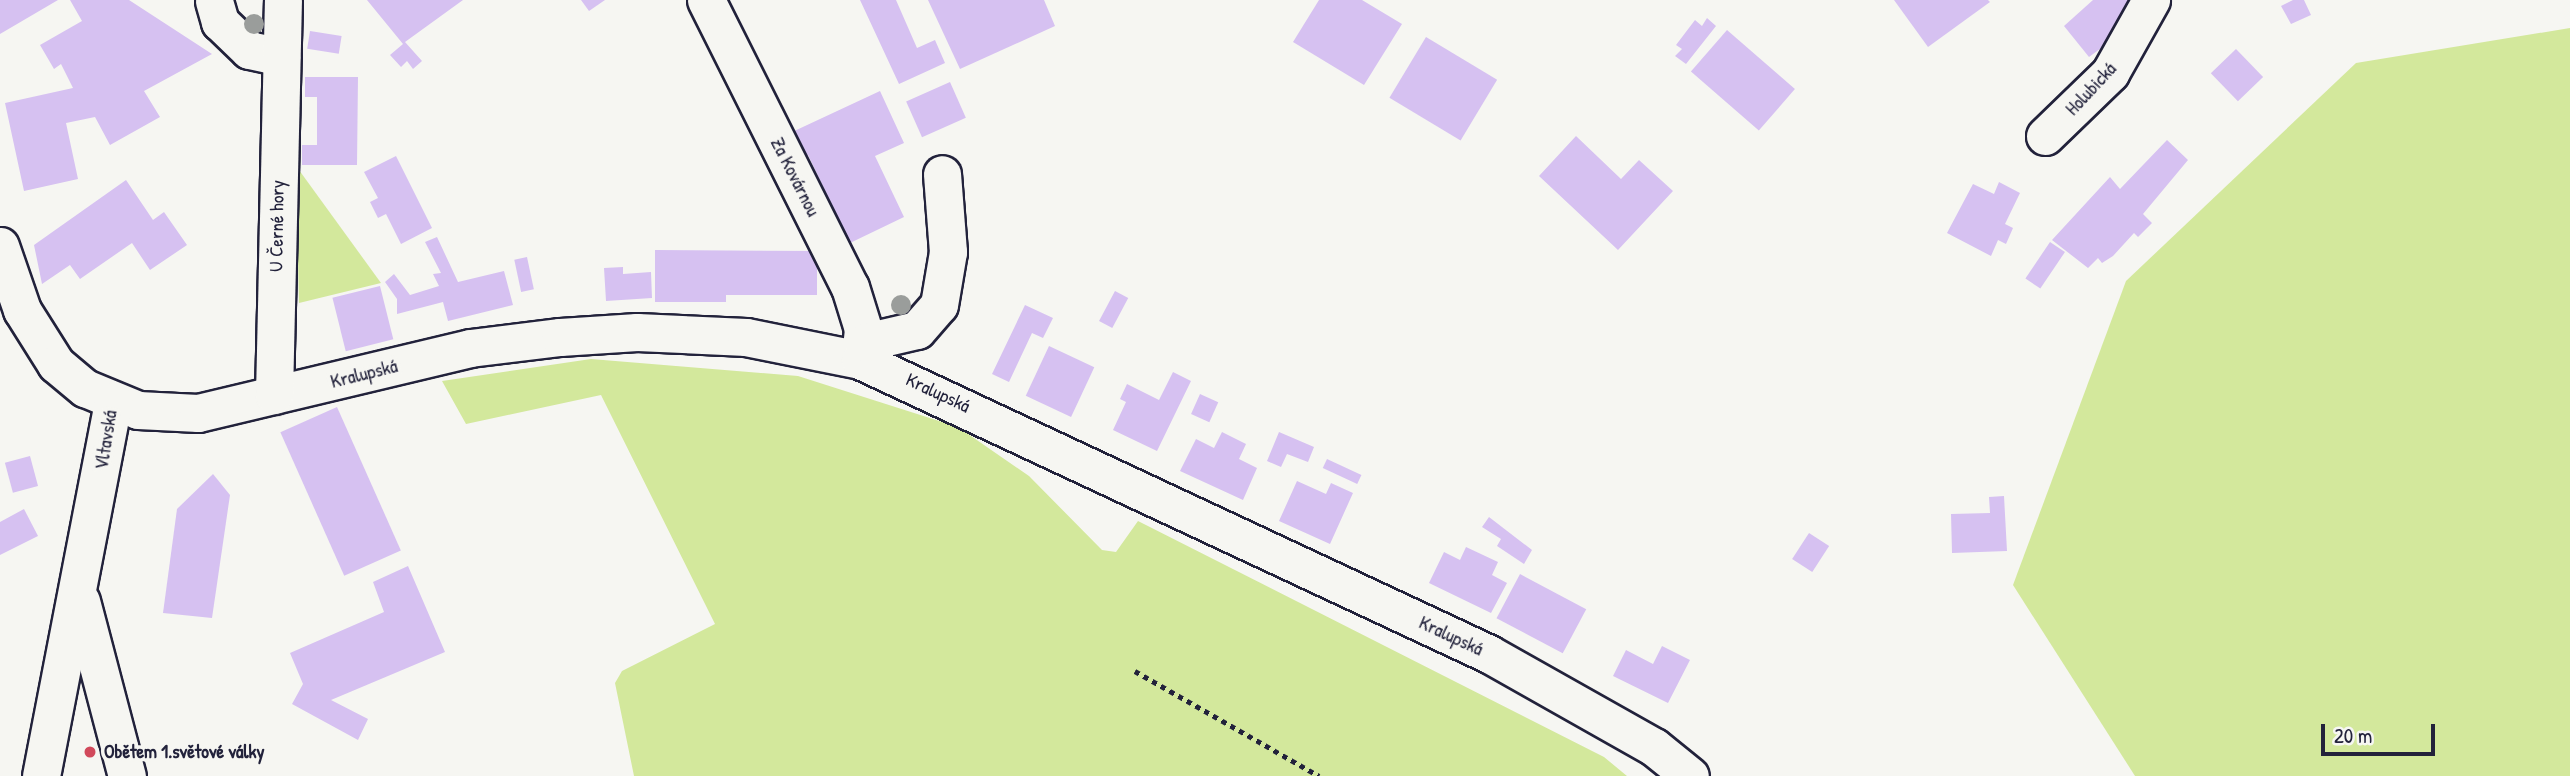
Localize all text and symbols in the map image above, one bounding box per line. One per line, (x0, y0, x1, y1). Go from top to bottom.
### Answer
street label: Holubická (2061, 58, 2121, 120)
street label: Za Kovárnou (765, 134, 825, 220)
street label: U Černé hory (265, 180, 289, 272)
street label: Kralupská (328, 355, 400, 393)
street label: Kralupská (902, 368, 974, 418)
street label: Vltavská (90, 409, 122, 471)
street label: Kralupská (1415, 611, 1487, 661)
scale bar (2325, 710, 2439, 754)
text: 20 m (2334, 721, 2372, 750)
place label: Obětem 1.světové války (104, 741, 265, 763)
marker: Obětem 1.světové války (82, 744, 98, 760)

